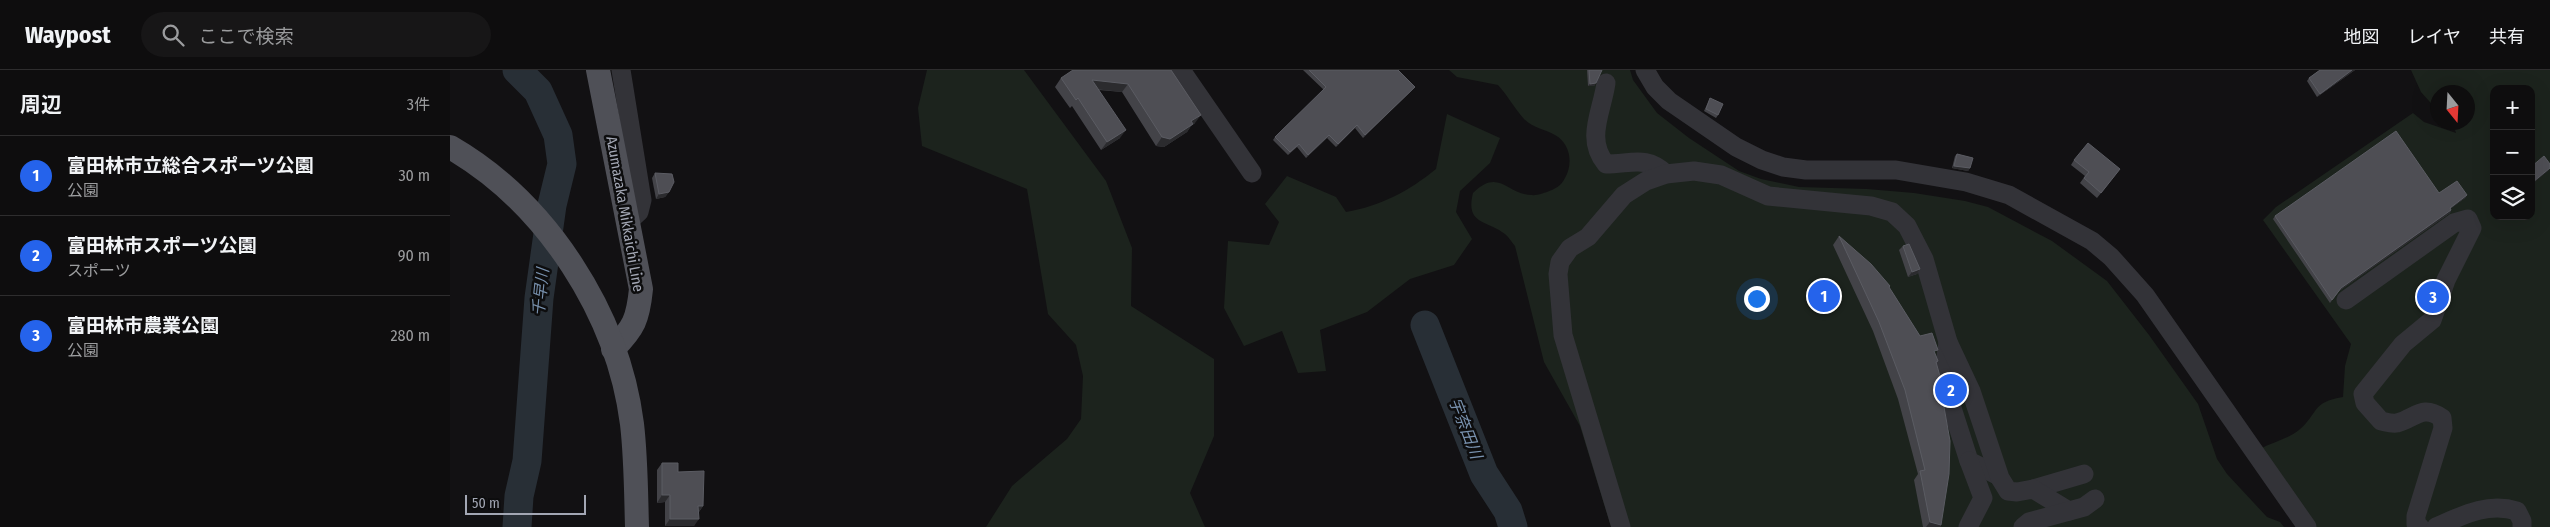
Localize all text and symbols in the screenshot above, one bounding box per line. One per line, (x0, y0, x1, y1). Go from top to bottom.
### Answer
search box (141, 12, 491, 57)
text: Waypost (25, 21, 111, 49)
icon: search (159, 21, 187, 49)
text: ここで検索 (199, 25, 294, 48)
text: 地図 (2344, 26, 2380, 48)
text: レイヤ (2408, 26, 2461, 48)
text: 共有 (2489, 26, 2525, 48)
north arrow (2430, 85, 2475, 130)
map controls (2490, 85, 2535, 220)
button: + (2490, 85, 2535, 130)
text: 周辺 (20, 92, 62, 118)
text: 3件 (407, 95, 430, 114)
button: − (2490, 130, 2535, 175)
street label: Azumazaka Mikkaichi Line (602, 135, 648, 293)
text: 富田林市立総合スポーツ公園 (67, 154, 314, 177)
text: 1 (33, 166, 39, 185)
text: 30 m (398, 166, 430, 185)
button: layers (2490, 175, 2535, 220)
text: 公園 (67, 181, 99, 200)
text: 富田林市スポーツ公園 (67, 234, 257, 257)
text: 2 (32, 246, 40, 265)
text: 90 m (398, 246, 430, 265)
text: スポーツ (67, 261, 131, 280)
water label: 千早川 (529, 265, 553, 317)
pin: 1 (1808, 277, 1840, 315)
pin: 3 (2417, 278, 2449, 316)
your location (1744, 286, 1770, 312)
text: 富田林市農業公園 (67, 314, 219, 337)
text: 3 (32, 326, 40, 345)
text: 280 m (391, 326, 430, 345)
text: 公園 (67, 341, 99, 360)
pin: 2 (1935, 371, 1967, 409)
water label: 宇奈田川 (1445, 395, 1487, 463)
scale bar (465, 492, 586, 515)
text: 50 m (472, 495, 500, 512)

